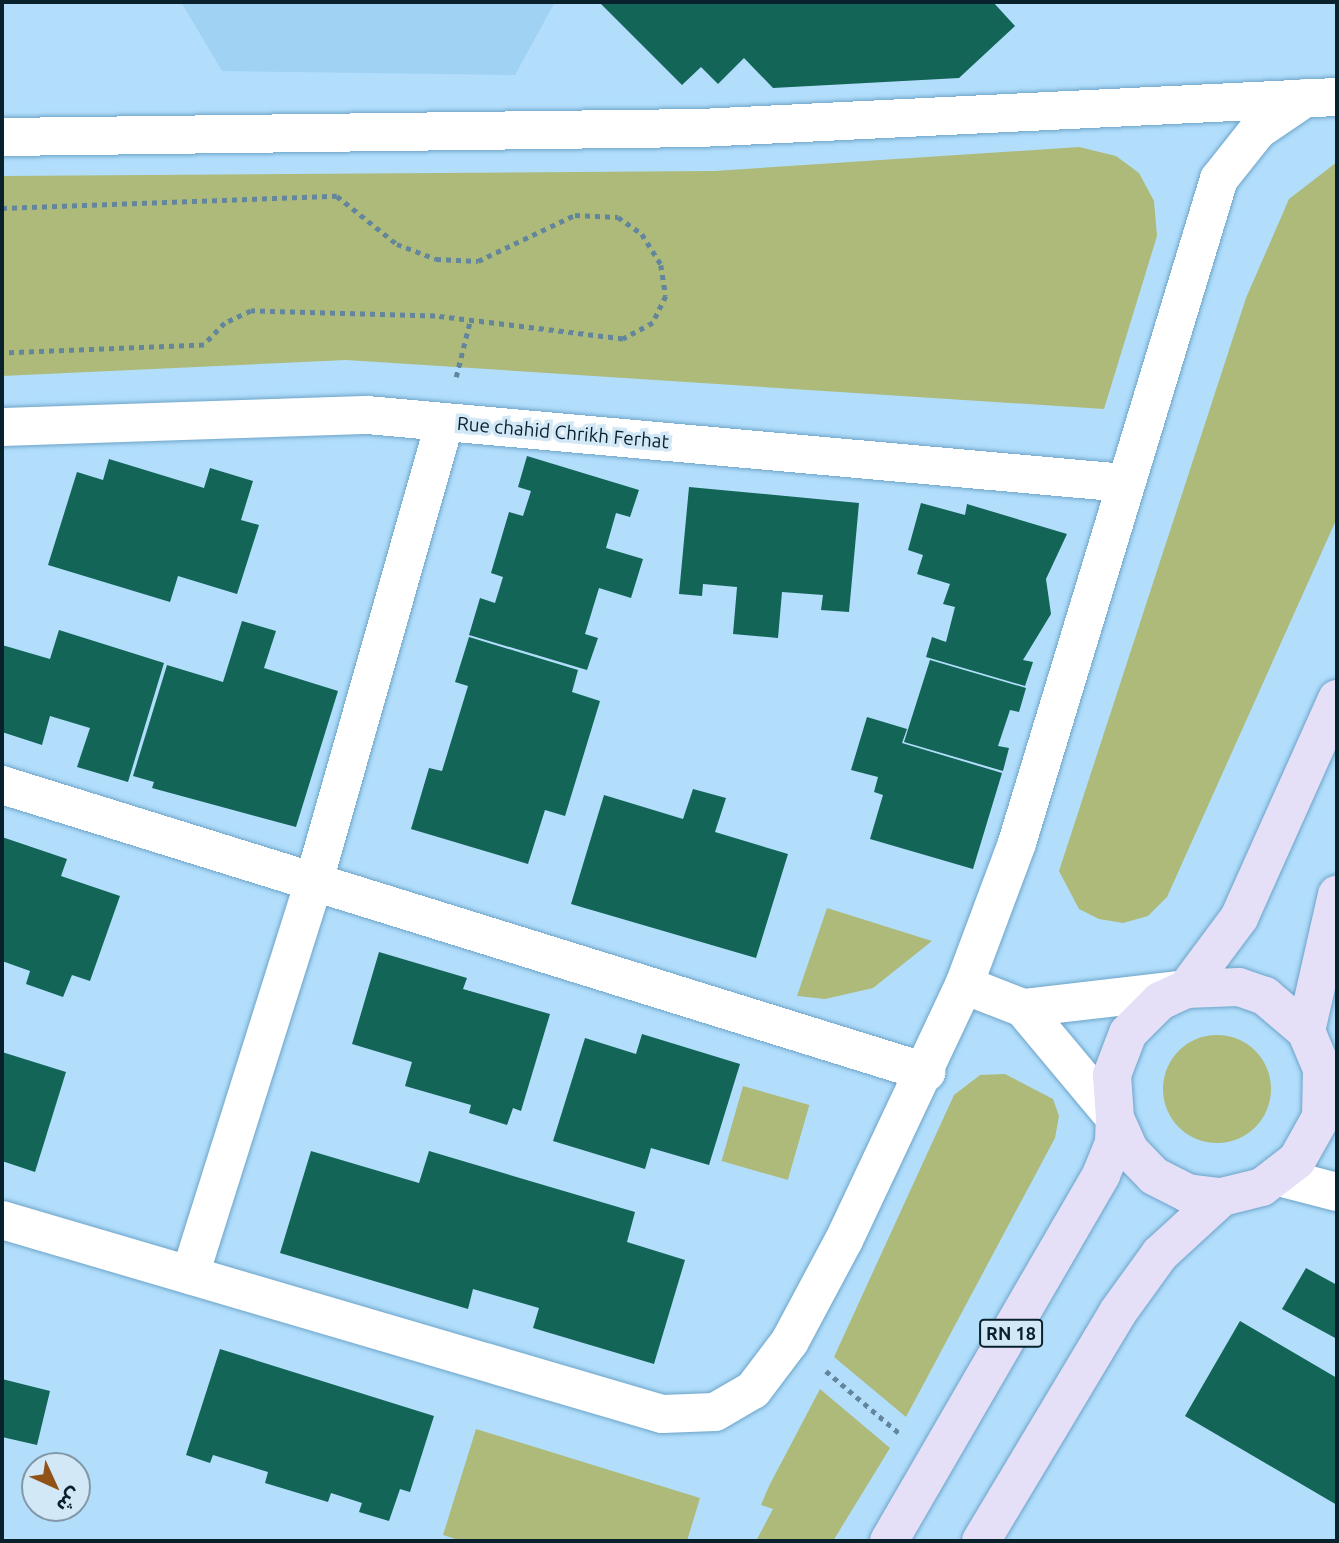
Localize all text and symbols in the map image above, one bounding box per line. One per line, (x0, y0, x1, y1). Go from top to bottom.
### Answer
street label: Rue chahid Chrikh Ferhat (456, 412, 670, 454)
road number: RN 18 (978, 1318, 1044, 1348)
north arrow (21, 1452, 91, 1522)
text: ش (52, 1483, 86, 1517)

